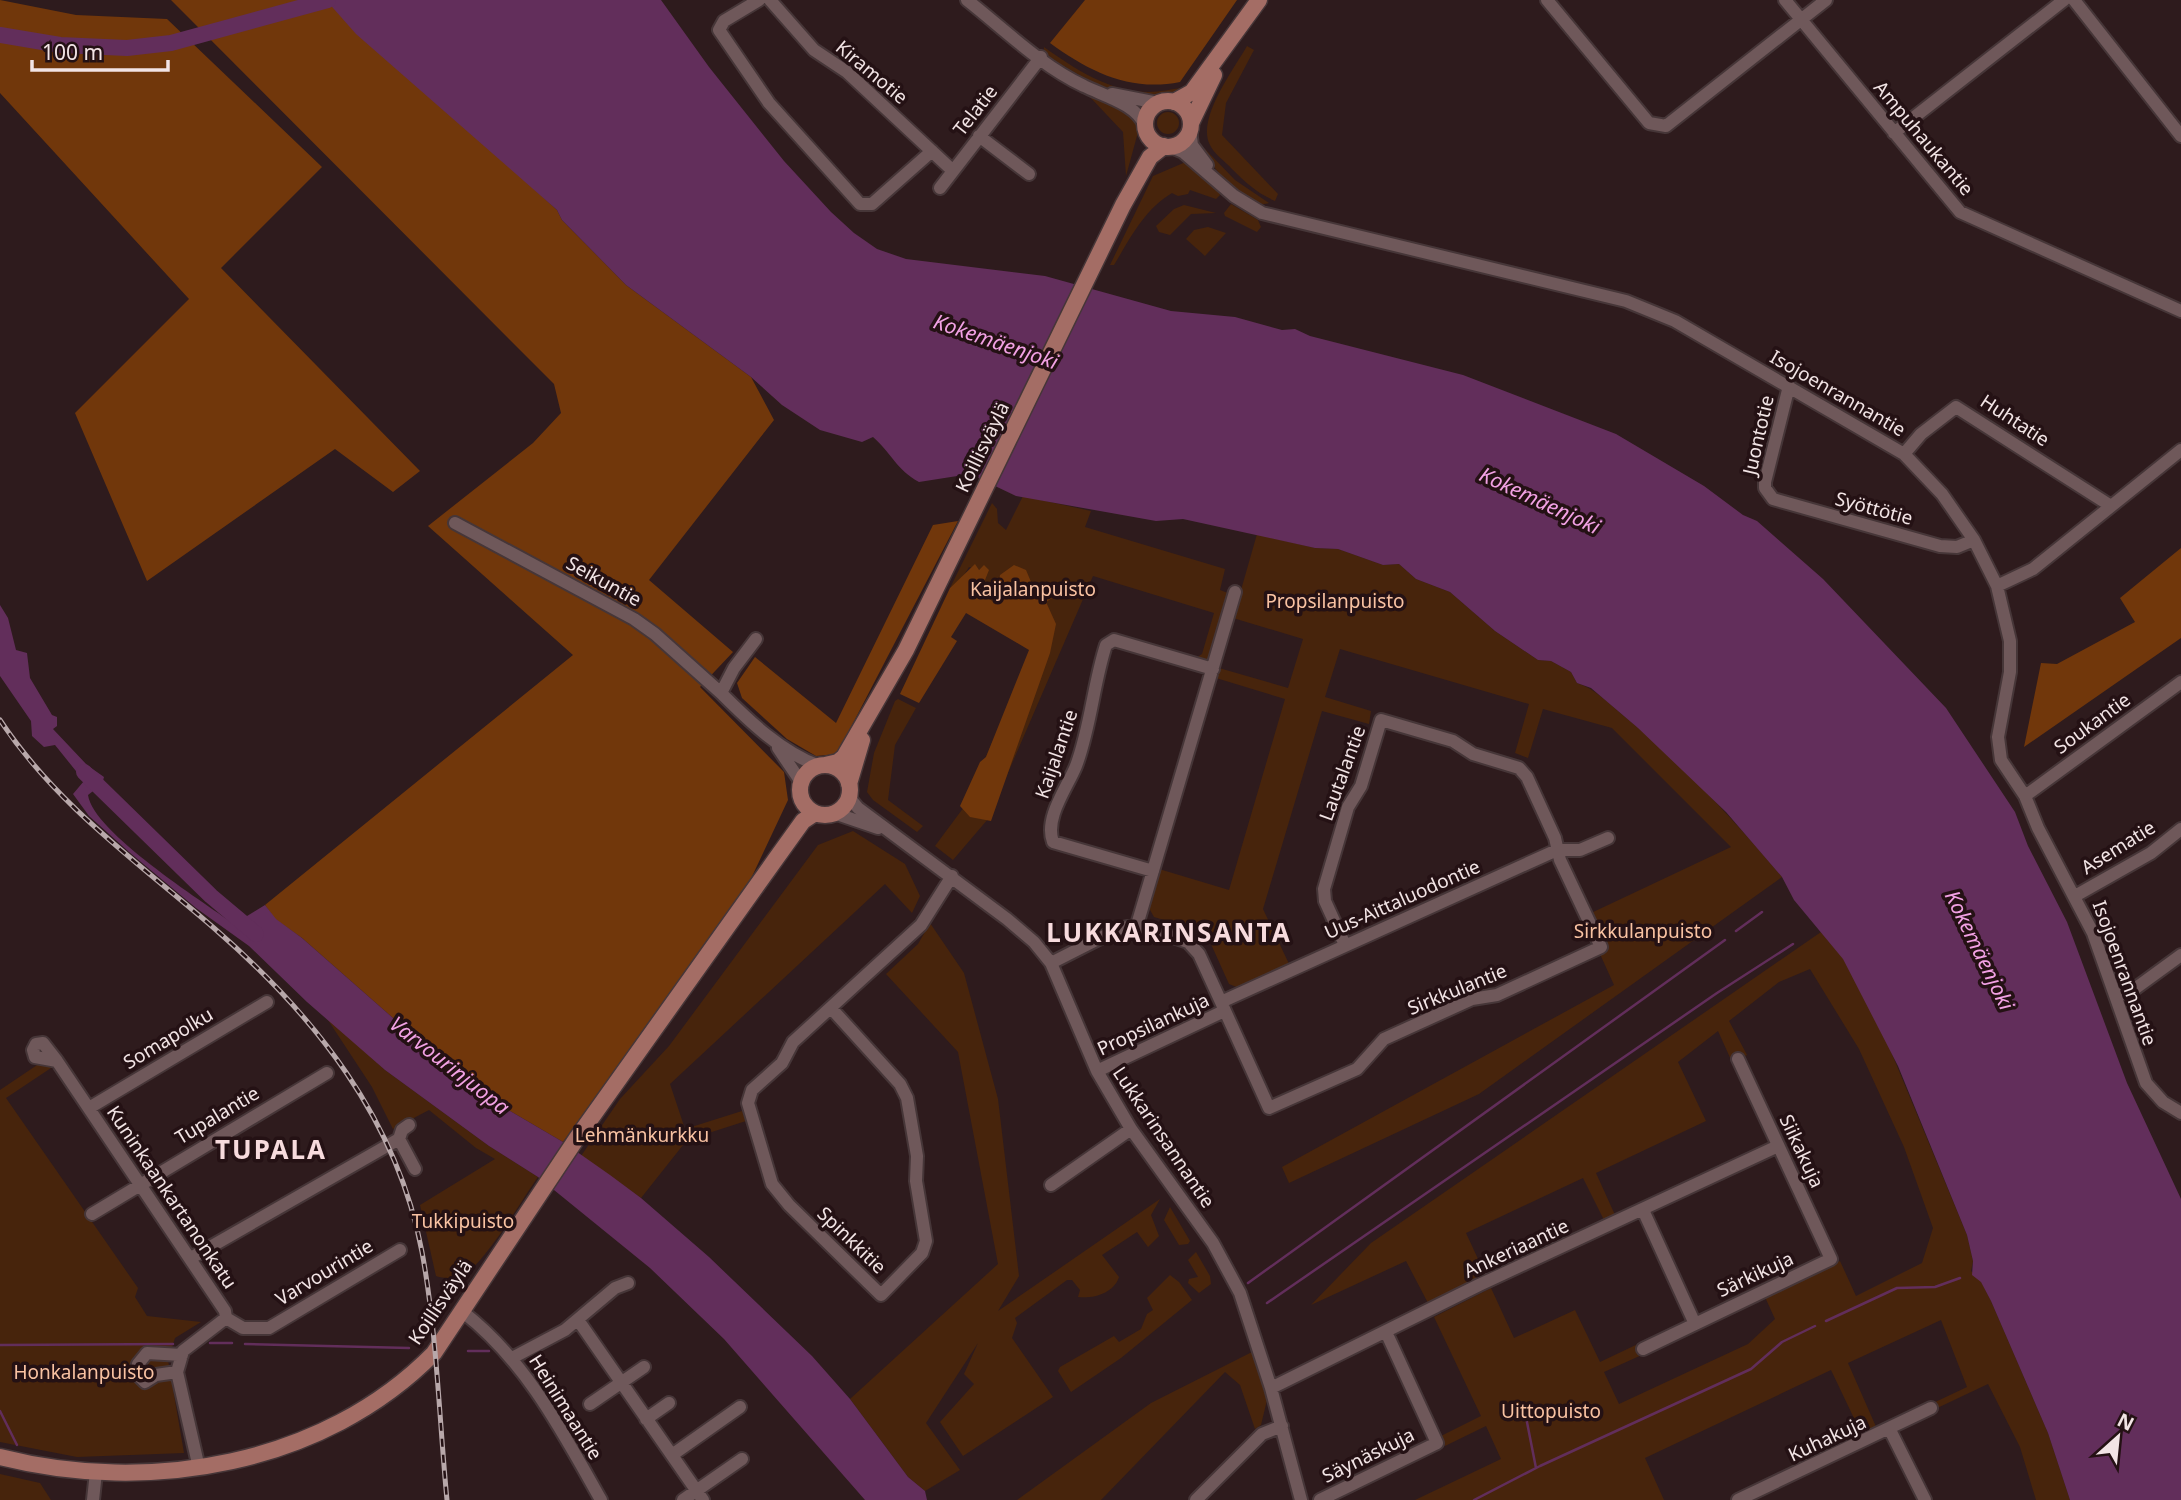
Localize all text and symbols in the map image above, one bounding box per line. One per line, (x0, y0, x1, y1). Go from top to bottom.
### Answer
scale bar (32, 28, 168, 72)
street label: Kiramotie (831, 34, 913, 110)
text: 100 m (42, 38, 103, 66)
street label: Ampuhaukantie (1868, 75, 1980, 201)
street label: Telatie (947, 79, 1003, 141)
water label: Kokemäenjoki (930, 307, 1063, 376)
street label: Isojoenrannantie (1766, 344, 1910, 442)
street label: Huhtatie (1975, 388, 2055, 452)
street label: Juontotie (1736, 393, 1780, 479)
street label: Koillisväylä (949, 397, 1015, 497)
water label: Kokemäenjoki (1475, 460, 1605, 540)
street label: Syöttötie (1832, 485, 1916, 531)
street label: Seikuntie (562, 550, 646, 612)
park label: Kaijalanpuisto (970, 576, 1096, 602)
park label: Propsilanpuisto (1265, 588, 1405, 614)
street label: Soukantie (2048, 686, 2136, 760)
street label: Kaijalantie (1029, 706, 1083, 802)
street label: Lautalantie (1313, 722, 1371, 824)
street label: Asematie (2076, 814, 2160, 880)
street label: Uus-Aittaluodontie (1320, 853, 1484, 945)
water label: Kokemäenjoki (1939, 885, 2021, 1015)
street label: Isojoenrannantie (2087, 897, 2163, 1049)
district label: LUKKARINSANTA (1046, 914, 1292, 950)
park label: Sirkkulanpuisto (1574, 918, 1712, 944)
street label: Sirkkulantie (1403, 957, 1511, 1021)
street label: Propsilankuja (1093, 987, 1213, 1061)
street label: Somapolku (118, 1001, 218, 1075)
water label: Varvourinjuopa (384, 1009, 516, 1121)
street label: Lukkarinsannantie (1107, 1061, 1221, 1213)
street label: Tupalantie (170, 1080, 264, 1150)
street label: Kuninkaankartanonkatu (101, 1100, 243, 1294)
street label: Siikakuja (1774, 1110, 1830, 1192)
park label: Lehmänkurkku (575, 1122, 709, 1148)
district label: TUPALA (215, 1131, 327, 1167)
street label: Spinkkitie (812, 1201, 892, 1279)
park label: Tukkipuisto (412, 1208, 514, 1234)
street label: Ankeriaantie (1459, 1212, 1573, 1284)
street label: Varvourintie (270, 1233, 378, 1311)
street label: Särkikuja (1713, 1245, 1797, 1303)
street label: Koillisväylä (402, 1254, 478, 1350)
street label: Heinimaantie (523, 1349, 609, 1465)
park label: Honkalanpuisto (13, 1359, 155, 1385)
park label: Uittopuisto (1501, 1398, 1601, 1424)
north arrow (2083, 1402, 2153, 1472)
text: N (2113, 1407, 2139, 1437)
street label: Kuhakuja (1784, 1409, 1870, 1467)
street label: Säynäskuja (1317, 1421, 1419, 1489)

